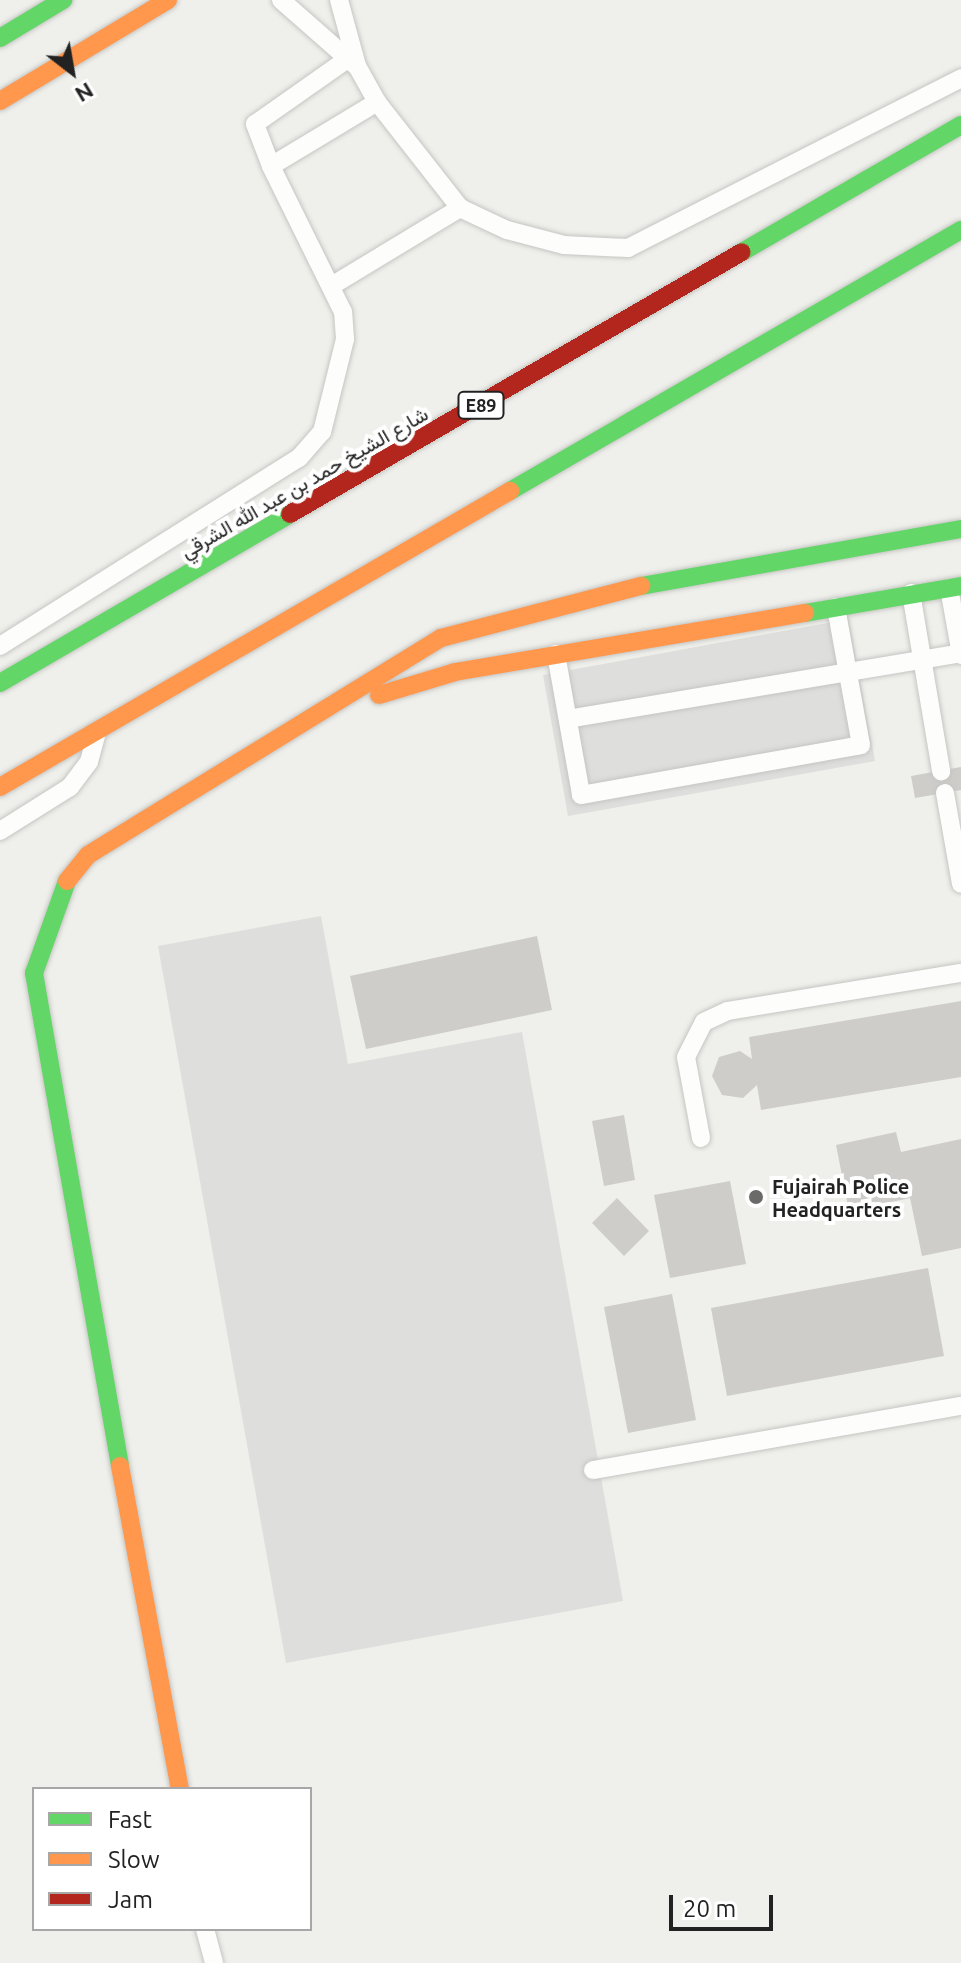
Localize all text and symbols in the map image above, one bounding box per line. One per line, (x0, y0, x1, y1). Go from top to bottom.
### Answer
north arrow (32, 32, 112, 112)
text: N (71, 78, 98, 108)
road number: E89 (457, 391, 505, 419)
street label: شارع الشيخ حمد بن عبد الله الشرقي (176, 401, 432, 563)
place label: Fujairah Police Headquarters (772, 1174, 909, 1221)
marker: Fujairah Police Headquarters (747, 1188, 765, 1206)
legend (32, 1787, 312, 1931)
text: Fast (108, 1806, 152, 1833)
text: Slow (108, 1846, 160, 1873)
scale bar (673, 1879, 777, 1929)
text: Jam (108, 1886, 153, 1913)
text: 20 m (683, 1895, 736, 1922)

